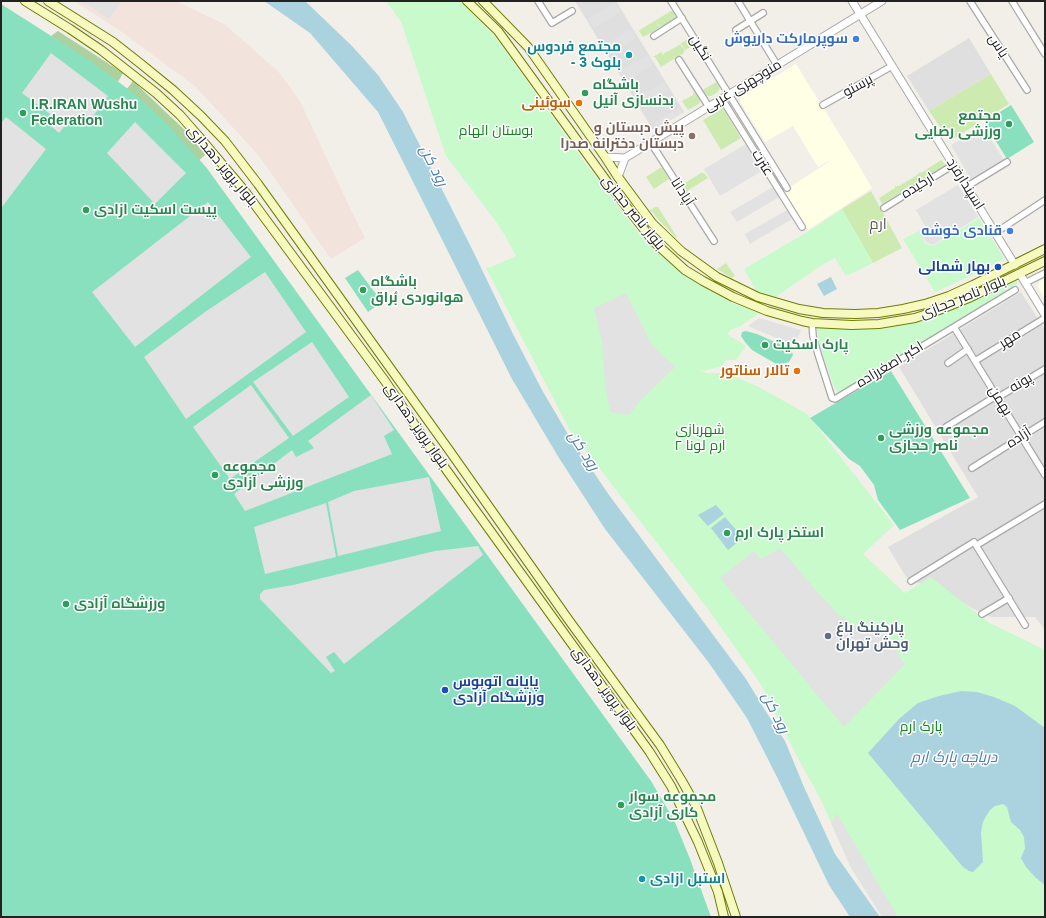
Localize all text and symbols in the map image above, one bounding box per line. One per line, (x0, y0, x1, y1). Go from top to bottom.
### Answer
place label: سوپرمارکت داریوش (725, 31, 848, 47)
street label: یاس (984, 31, 1012, 61)
street label: نگین (686, 32, 714, 64)
marker: سوپرمارکت داریوش (851, 34, 861, 44)
place label: مجتمع فردوس - بلوک 3 (527, 39, 621, 72)
marker: مجتمع فردوس - بلوک 3 (624, 50, 634, 60)
street label: منوچهری غربی (701, 56, 785, 116)
street label: پرستو (840, 71, 876, 101)
place label: باشگاه بدنسازی آنیل (593, 77, 674, 110)
marker: باشگاه بدنسازی آنیل (580, 88, 590, 98)
place label: سوئینی (522, 95, 571, 111)
place label: I.R.IRAN Wushu Federation (31, 97, 137, 130)
marker: سوئینی (574, 98, 584, 108)
marker: I.R.IRAN Wushu Federation (18, 108, 28, 118)
place label: مجتمع ورزشی رضایی (915, 108, 1001, 140)
marker: مجتمع ورزشی رضایی (1004, 119, 1014, 129)
place label: پیش دبستان و دبستان دخترانه صدرا (560, 120, 684, 152)
street label: بلوار پرویز دهداری (183, 122, 261, 210)
park label: بوستان الهام (459, 123, 533, 139)
marker: پیش دبستان و دبستان دخترانه صدرا (687, 131, 697, 141)
water label: رود کن (415, 143, 451, 189)
street label: عترت (748, 147, 776, 179)
street label: اسپندارفرد (943, 155, 987, 213)
street label: ارکیده (898, 169, 938, 203)
street label: بلوار ناصر حجازی (598, 172, 668, 254)
street label: آپادانا (667, 175, 697, 209)
place label: پیست اسکیت ازادی (94, 202, 217, 218)
marker: پیست اسکیت ازادی (81, 205, 91, 215)
district label: ارم (869, 216, 887, 234)
place label: قنادی خوشه (921, 223, 1002, 239)
marker: قنادی خوشه (1005, 226, 1015, 236)
place label: بهار شمالی (918, 259, 990, 275)
marker: بهار شمالی (993, 262, 1003, 272)
street label: بلوار ناصر حجازی (918, 273, 1008, 323)
place label: باشگاه هوانوردی بُراق (371, 274, 464, 306)
marker: باشگاه هوانوردی بُراق (358, 285, 368, 295)
street label: مهر (996, 326, 1024, 352)
place label: پارک اسکیت (773, 337, 848, 353)
street label: اکبر اصغرزاده (853, 338, 927, 392)
marker: پارک اسکیت (760, 340, 770, 350)
place label: تالار سناتور (721, 363, 789, 379)
marker: تالار سناتور (792, 366, 802, 376)
street label: پونه (1007, 370, 1035, 396)
street label: بلوار پرویز دهداری (380, 380, 452, 472)
street label: بهمن (984, 383, 1016, 419)
park label: شهربازی ارم لونا ۲ (674, 422, 726, 454)
place label: مجموعه ورزشی ناصر حجازی (889, 422, 989, 454)
street label: آزاده (1003, 424, 1035, 452)
water label: رود کن (564, 428, 602, 474)
marker: مجموعه ورزشی ناصر حجازی (876, 433, 886, 443)
place label: مجموعه ورزشی آزادی (223, 459, 303, 492)
marker: مجموعه ورزشی آزادی (210, 470, 220, 480)
place label: استخر پارک ارم (735, 525, 824, 541)
marker: استخر پارک ارم (722, 528, 732, 538)
place label: ورزشگاه آزادی (74, 596, 166, 612)
marker: ورزشگاه آزادی (61, 599, 71, 609)
place label: پارکینگ باغ وحش تهران (836, 620, 909, 652)
marker: پارکینگ باغ وحش تهران (823, 631, 833, 641)
street label: بلوار پرویز دهداری (568, 644, 640, 734)
place label: پایانه اتوبوس ورزشگاه آزادی (453, 674, 545, 706)
marker: پایانه اتوبوس ورزشگاه آزادی (440, 685, 450, 695)
water label: رود کن (757, 690, 793, 736)
park label: پارک ارم (900, 719, 942, 735)
water label: دریاچه پارک ارم (911, 749, 997, 767)
place label: مجموعه سوار کاری آزادی (629, 789, 716, 822)
marker: مجموعه سوار کاری آزادی (616, 800, 626, 810)
place label: استبل ازادی (650, 871, 725, 887)
marker: استبل ازادی (637, 874, 647, 884)

